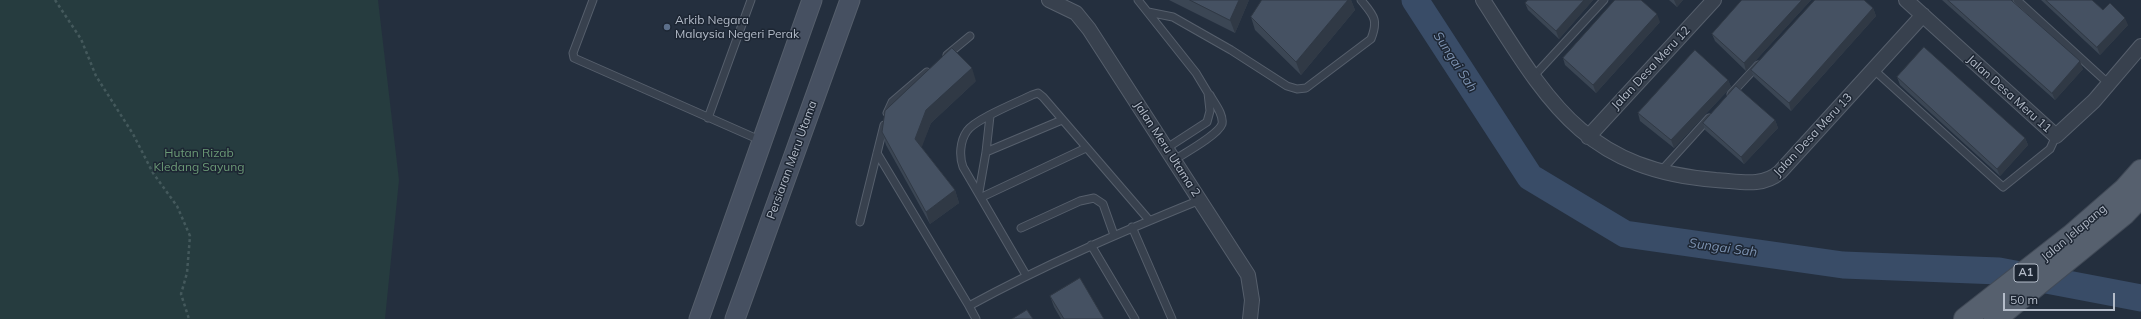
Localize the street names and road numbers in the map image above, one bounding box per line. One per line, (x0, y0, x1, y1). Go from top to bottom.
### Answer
street label: Jalan Desa Meru 12 (1609, 23, 1693, 113)
street label: Jalan Desa Meru 11 (1964, 52, 2054, 136)
street label: Jalan Desa Meru 13 (1771, 90, 1855, 180)
street label: Persiaran Meru Utama (764, 99, 820, 221)
street label: Jalan Meru Utama 2 (1131, 99, 1203, 199)
street label: Jalan Jelapang (2039, 202, 2109, 264)
road number: A1 (2014, 264, 2038, 282)

